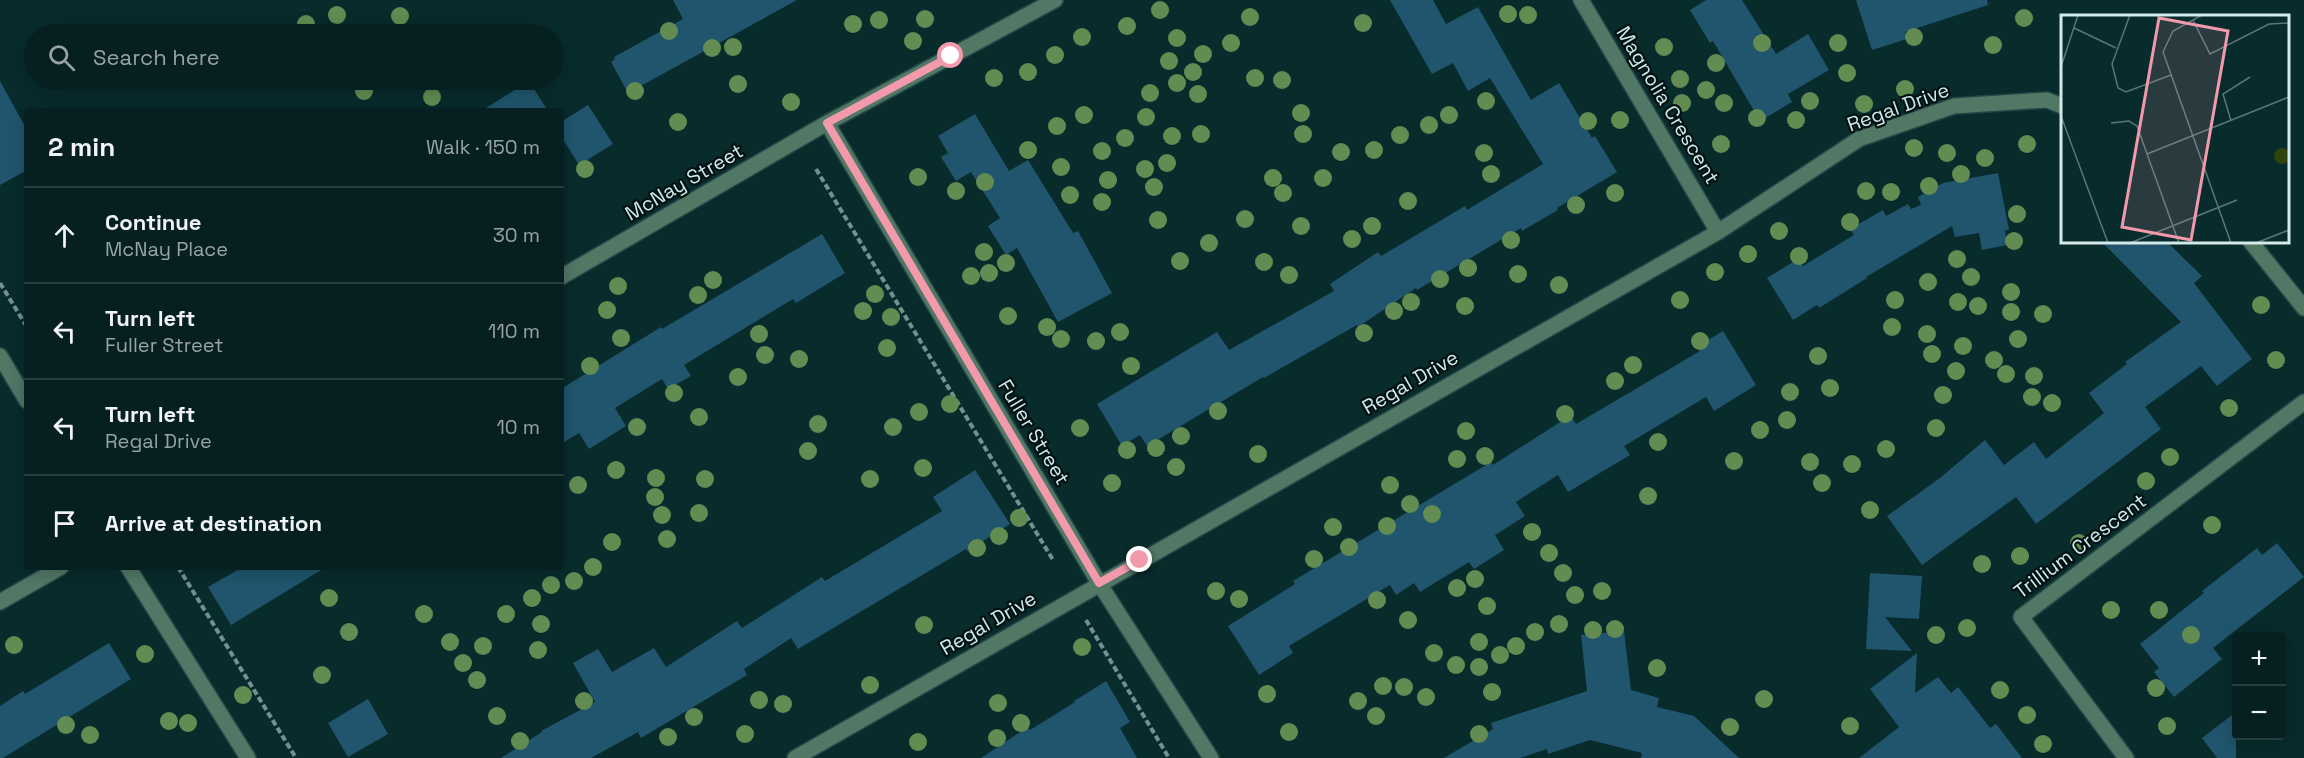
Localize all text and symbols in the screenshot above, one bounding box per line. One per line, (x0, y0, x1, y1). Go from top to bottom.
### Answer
inset map (2061, 15, 2289, 243)
street label: Magnolia Crescent (1611, 21, 1725, 189)
search box (24, 24, 564, 90)
icon: search (45, 41, 78, 74)
route start (937, 42, 963, 68)
text: Search here (93, 43, 220, 71)
street label: Regal Drive (1843, 77, 1953, 137)
text: 2 min (48, 130, 115, 164)
text: Walk · 150 m (426, 134, 540, 160)
street label: McNay Street (620, 138, 748, 226)
text: Continue (105, 208, 201, 236)
icon: ahead (48, 219, 81, 252)
text: 30 m (493, 222, 540, 248)
text: McNay Place (105, 236, 228, 262)
text: Turn left (105, 304, 195, 332)
icon: left (48, 315, 81, 348)
text: 110 m (488, 318, 540, 344)
text: Fuller Street (105, 332, 223, 358)
street label: Regal Drive (1357, 344, 1463, 420)
street label: Fuller Street (992, 375, 1076, 489)
text: Turn left (105, 400, 195, 428)
icon: left (48, 411, 81, 444)
text: 10 m (496, 414, 540, 440)
text: Regal Drive (105, 428, 212, 454)
street label: Trillium Crescent (2009, 488, 2151, 604)
icon: arrive (48, 507, 81, 540)
text: Arrive at destination (105, 509, 322, 537)
route end (1126, 546, 1152, 572)
street label: Regal Drive (935, 585, 1041, 661)
map controls (2232, 632, 2286, 740)
button: + (2232, 632, 2286, 686)
button: − (2232, 686, 2286, 740)

